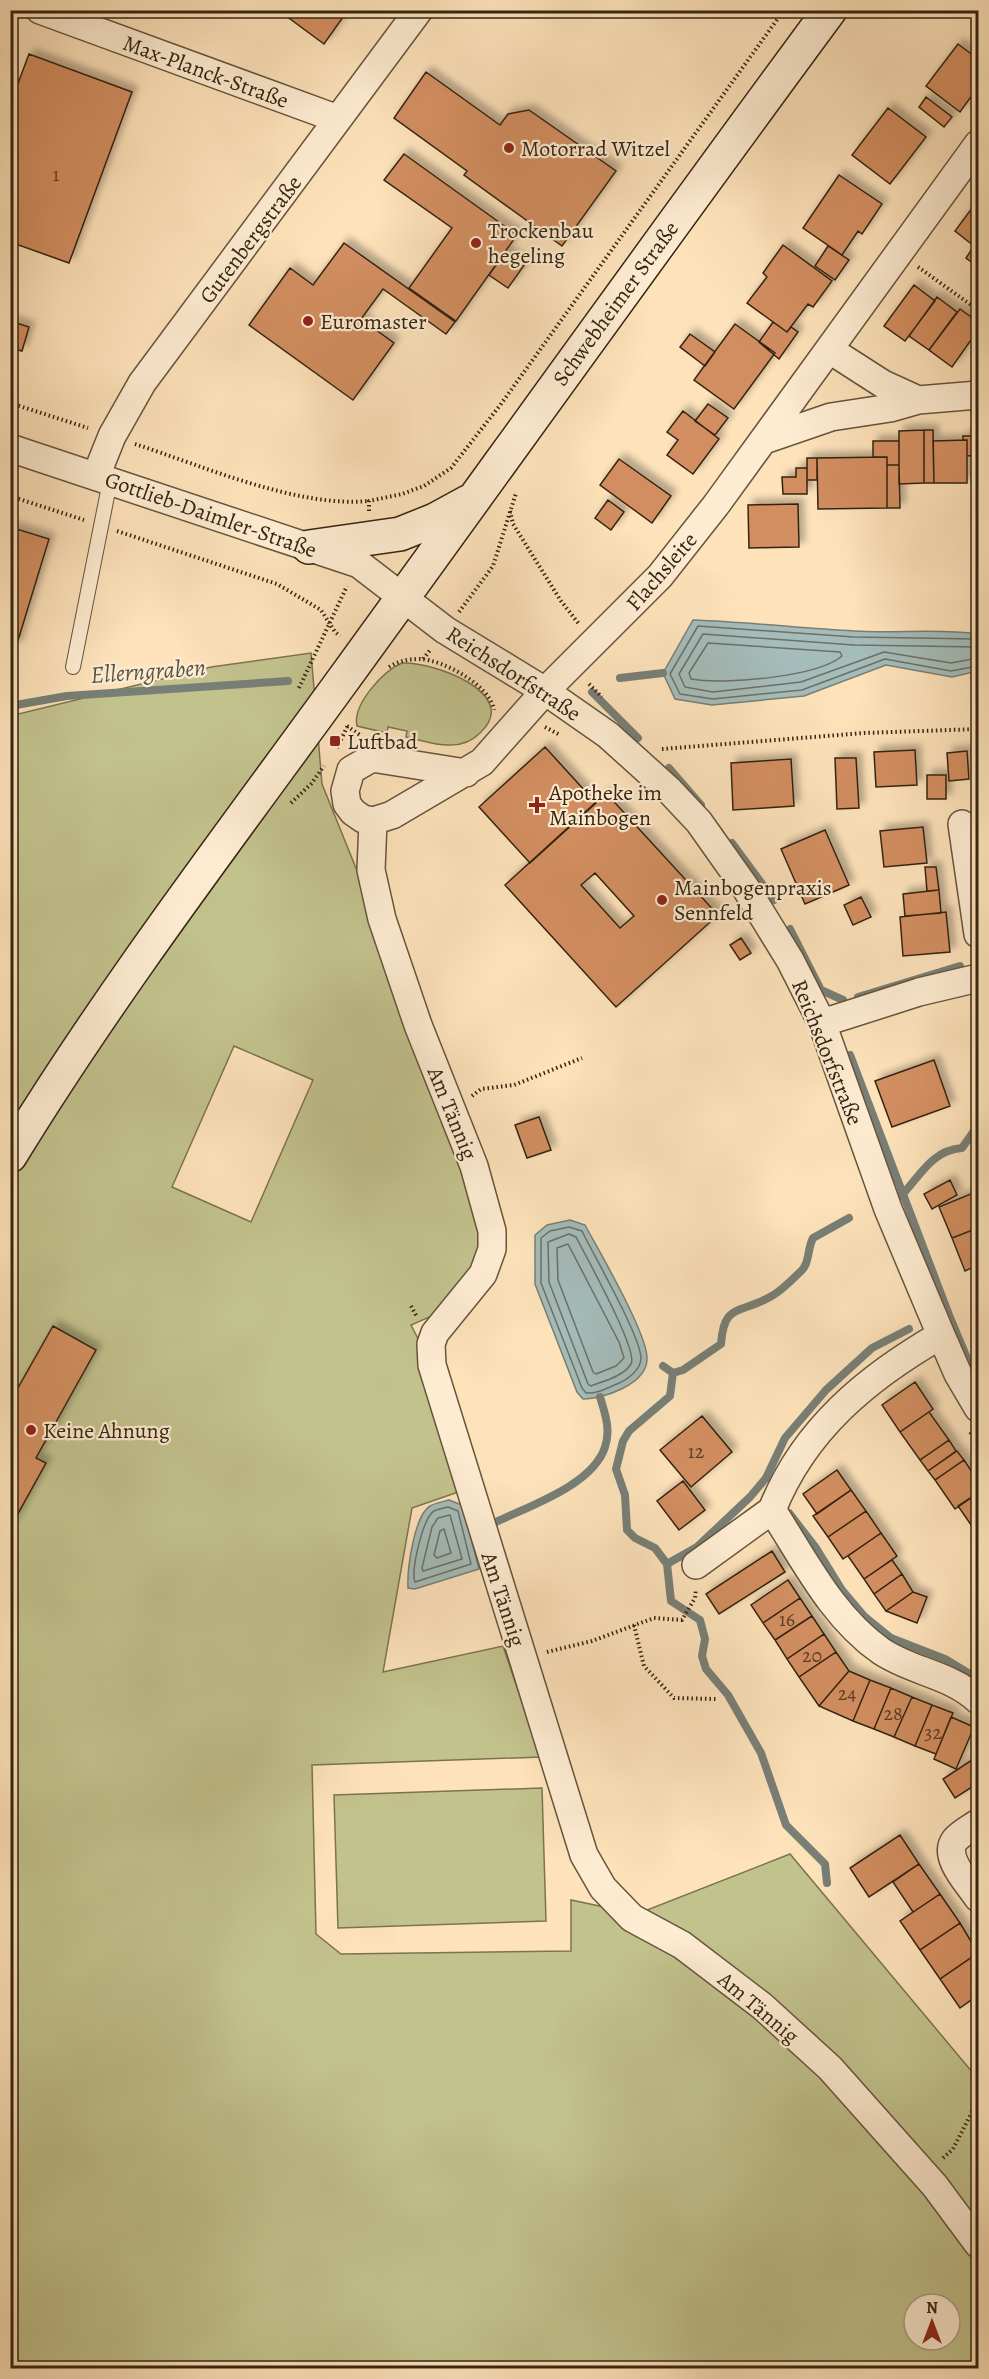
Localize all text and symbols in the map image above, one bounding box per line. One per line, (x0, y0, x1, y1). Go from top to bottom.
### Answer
street label: Max-Planck-Straße (119, 28, 293, 116)
place label: Motorrad Witzel (521, 134, 670, 164)
marker: Motorrad Witzel (502, 141, 516, 155)
house number: 1 (53, 161, 60, 188)
street label: Gutenbergstraße (193, 169, 309, 310)
street label: Schwebheimer Straße (546, 215, 686, 392)
place label: Trockenbau hegeling (488, 216, 594, 271)
marker: Trockenbau hegeling (469, 236, 483, 250)
place label: Euromaster (320, 307, 427, 337)
marker: Euromaster (301, 314, 315, 328)
street label: Gottlieb-Daimler-Straße (101, 465, 321, 565)
street label: Flachsleite (619, 526, 704, 617)
street label: Reichsdorfstraße (440, 619, 586, 729)
water label: Ellerngraben (89, 651, 207, 691)
place label: Luftbad (347, 727, 418, 757)
marker: Luftbad (328, 734, 342, 748)
place label: Apotheke im Mainbogen (548, 778, 662, 833)
marker: Apotheke im Mainbogen (530, 798, 544, 812)
place label: Mainbogenpraxis Sennfeld (674, 873, 832, 928)
marker: Mainbogenpraxis Sennfeld (655, 893, 669, 907)
street label: Reichsdorfstraße (784, 975, 870, 1130)
street label: Am Tännig (420, 1062, 484, 1164)
place label: Keine Ahnung (43, 1416, 170, 1446)
marker: Keine Ahnung (24, 1423, 38, 1437)
house number: 12 (688, 1438, 705, 1465)
street label: Am Tännig (473, 1547, 532, 1650)
house number: 16 (779, 1606, 795, 1633)
house number: 20 (802, 1642, 822, 1669)
house number: 24 (838, 1680, 856, 1707)
house number: 28 (883, 1700, 903, 1727)
house number: 32 (924, 1719, 942, 1746)
street label: Am Tännig (711, 1964, 805, 2051)
north arrow (902, 2292, 962, 2352)
text: N (926, 2297, 938, 2319)

